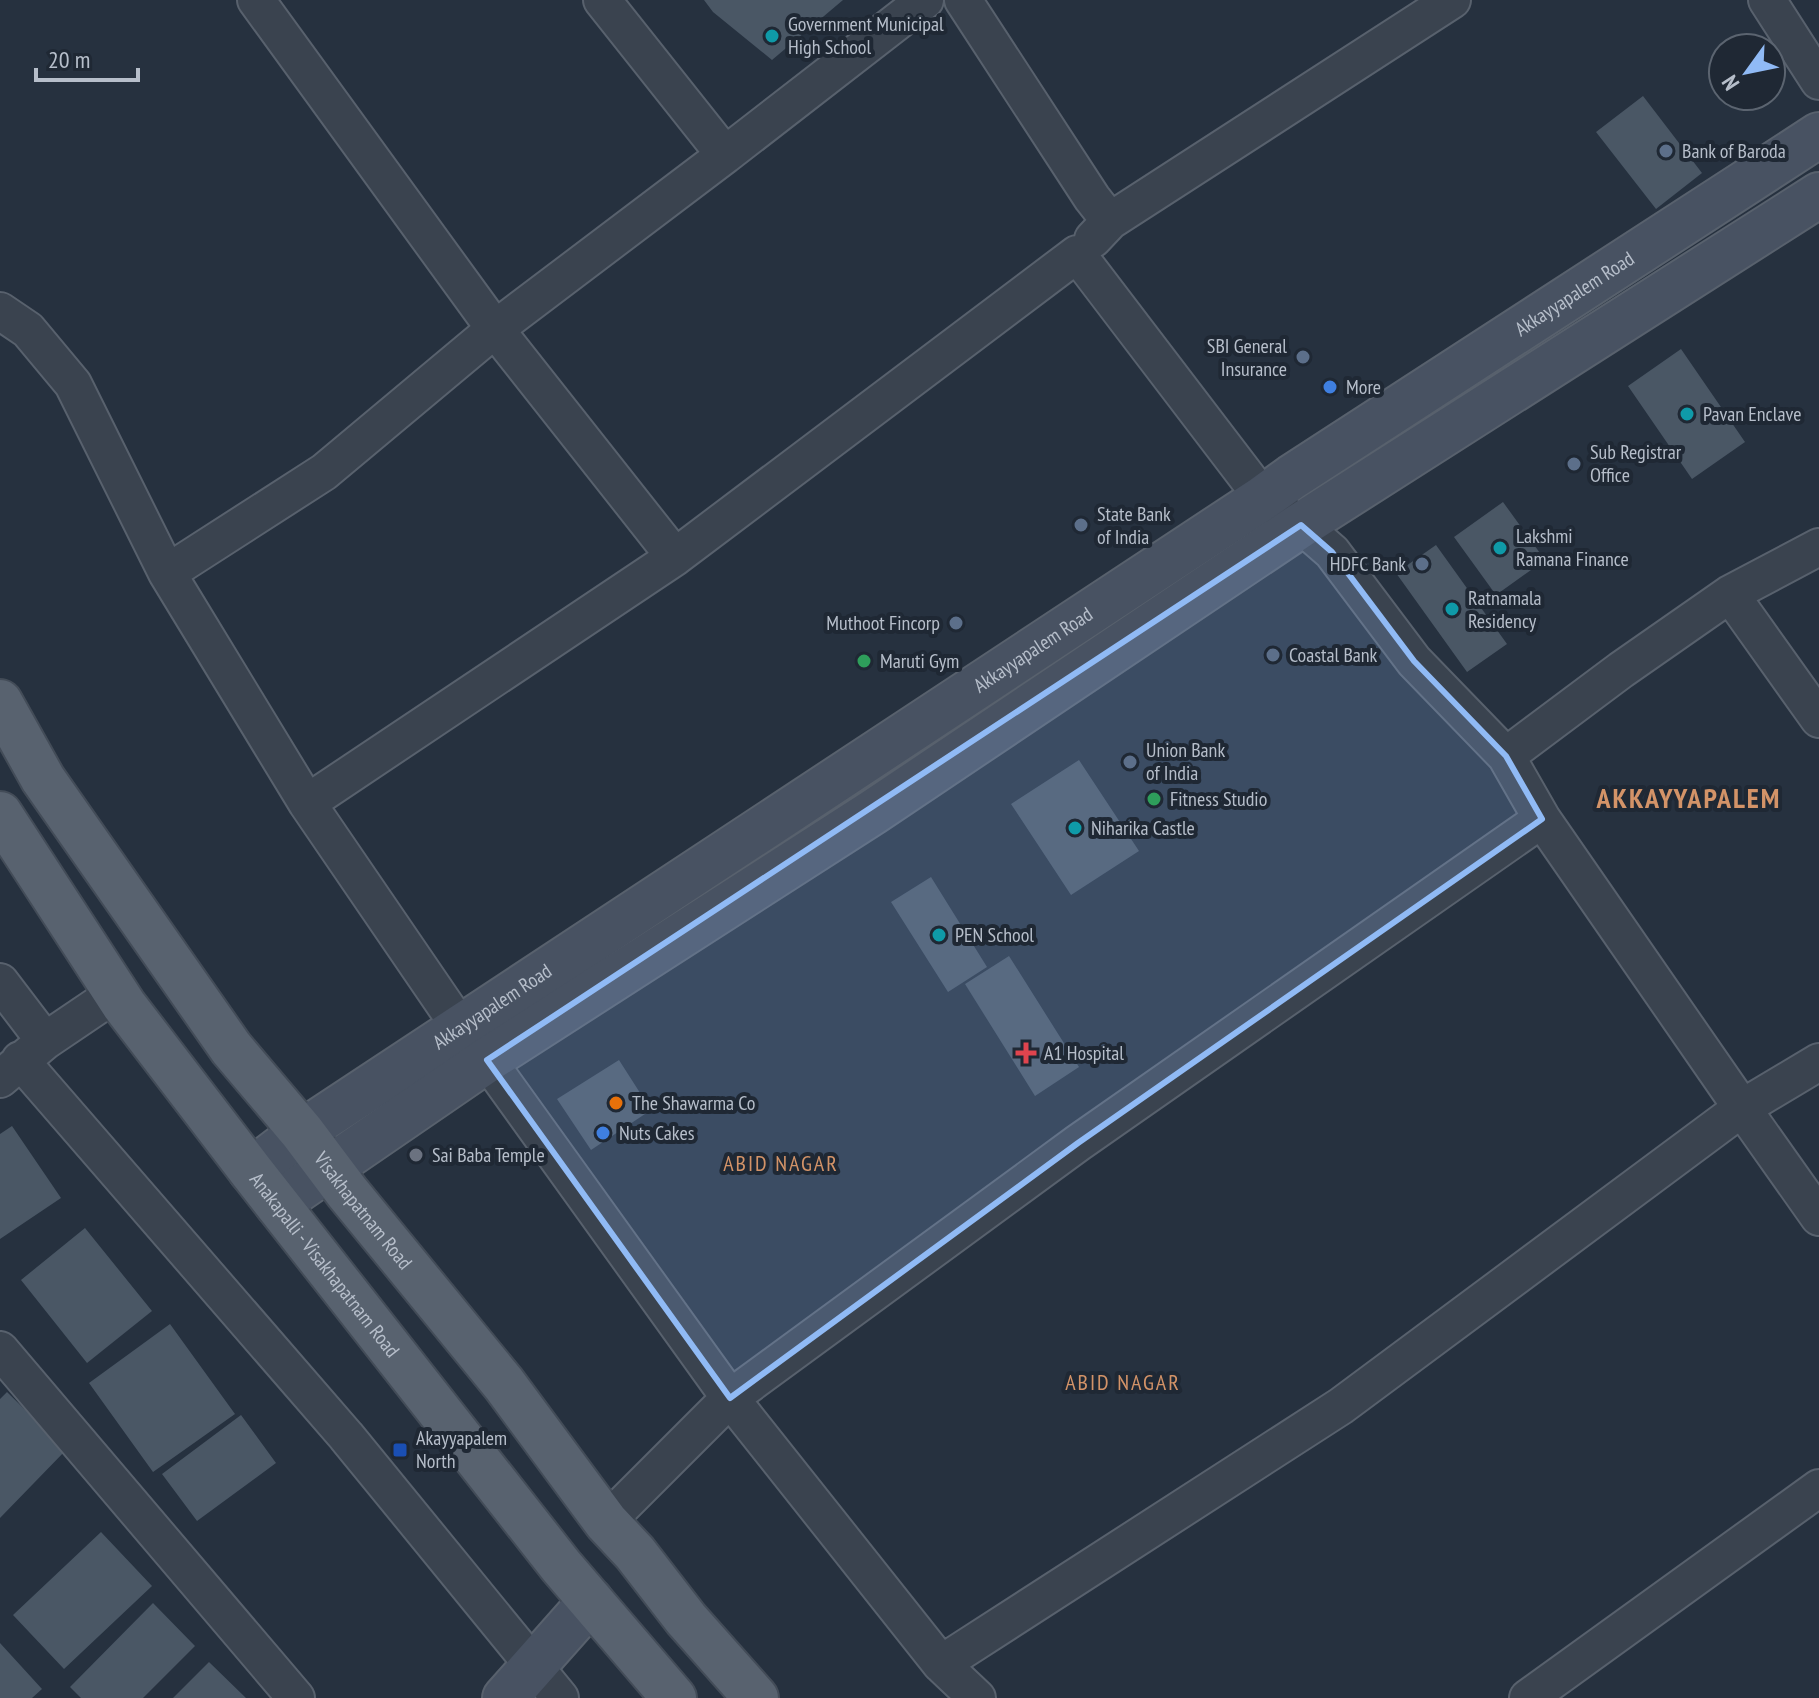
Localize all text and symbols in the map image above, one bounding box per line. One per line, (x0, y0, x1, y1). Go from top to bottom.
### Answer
place label: Government Municipal High School (788, 11, 944, 60)
marker: Government Municipal High School (763, 27, 781, 45)
scale bar (36, 32, 138, 82)
north arrow (1707, 32, 1787, 112)
text: 20 m (48, 44, 90, 75)
text: N (1715, 70, 1745, 96)
place label: Bank of Baroda (1682, 138, 1786, 164)
marker: Bank of Baroda (1657, 142, 1675, 160)
street label: Akkayyapalem Road (1510, 245, 1639, 342)
place label: SBI General Insurance (1207, 333, 1287, 382)
marker: SBI General Insurance (1294, 348, 1312, 366)
place label: More (1346, 374, 1381, 400)
marker: More (1321, 378, 1339, 396)
place label: Pavan Enclave (1703, 401, 1801, 427)
marker: Pavan Enclave (1678, 405, 1696, 423)
place label: Sub Registrar Office (1590, 439, 1682, 488)
marker: Sub Registrar Office (1565, 455, 1583, 473)
place label: State Bank of India (1097, 501, 1171, 550)
marker: State Bank of India (1072, 516, 1090, 534)
place label: Lakshmi Ramana Finance (1516, 523, 1629, 572)
marker: Lakshmi Ramana Finance (1491, 539, 1509, 557)
place label: HDFC Bank (1330, 551, 1406, 577)
marker: HDFC Bank (1413, 555, 1431, 573)
place label: Ratnamala Residency (1468, 585, 1542, 634)
marker: Ratnamala Residency (1443, 600, 1461, 618)
street label: Akkayyapalem Road (969, 601, 1098, 698)
place label: Muthoot Fincorp (826, 610, 940, 636)
marker: Muthoot Fincorp (947, 614, 965, 632)
place label: Coastal Bank (1289, 642, 1378, 668)
marker: Coastal Bank (1264, 646, 1282, 664)
place label: Maruti Gym (880, 648, 959, 674)
marker: Maruti Gym (855, 652, 873, 670)
place label: Union Bank of India (1146, 737, 1225, 786)
marker: Union Bank of India (1121, 753, 1139, 771)
district label: AKKAYYAPALEM (1596, 779, 1781, 816)
place label: Fitness Studio (1170, 786, 1267, 812)
marker: Fitness Studio (1145, 790, 1163, 808)
place label: Niharika Castle (1091, 815, 1195, 841)
marker: Niharika Castle (1066, 819, 1084, 837)
place label: PEN School (955, 922, 1034, 948)
marker: PEN School (930, 926, 948, 944)
street label: Akkayyapalem Road (428, 958, 557, 1055)
place label: A1 Hospital (1044, 1040, 1124, 1066)
marker: A1 Hospital (1015, 1042, 1037, 1064)
place label: The Shawarma Co (632, 1090, 755, 1116)
marker: The Shawarma Co (607, 1094, 625, 1112)
place label: Nuts Cakes (619, 1120, 695, 1146)
marker: Nuts Cakes (594, 1124, 612, 1142)
place label: Sai Baba Temple (432, 1142, 545, 1168)
street label: Visakhapatnam Road (308, 1146, 418, 1275)
marker: Sai Baba Temple (407, 1146, 425, 1164)
district label: ABID NAGAR (723, 1149, 839, 1177)
street label: Anakapalli - Visakhapatnam Road (244, 1167, 405, 1363)
district label: ABID NAGAR (1065, 1368, 1181, 1396)
place label: Akayyapalem North (416, 1425, 507, 1474)
marker: Akayyapalem North (391, 1441, 409, 1459)

